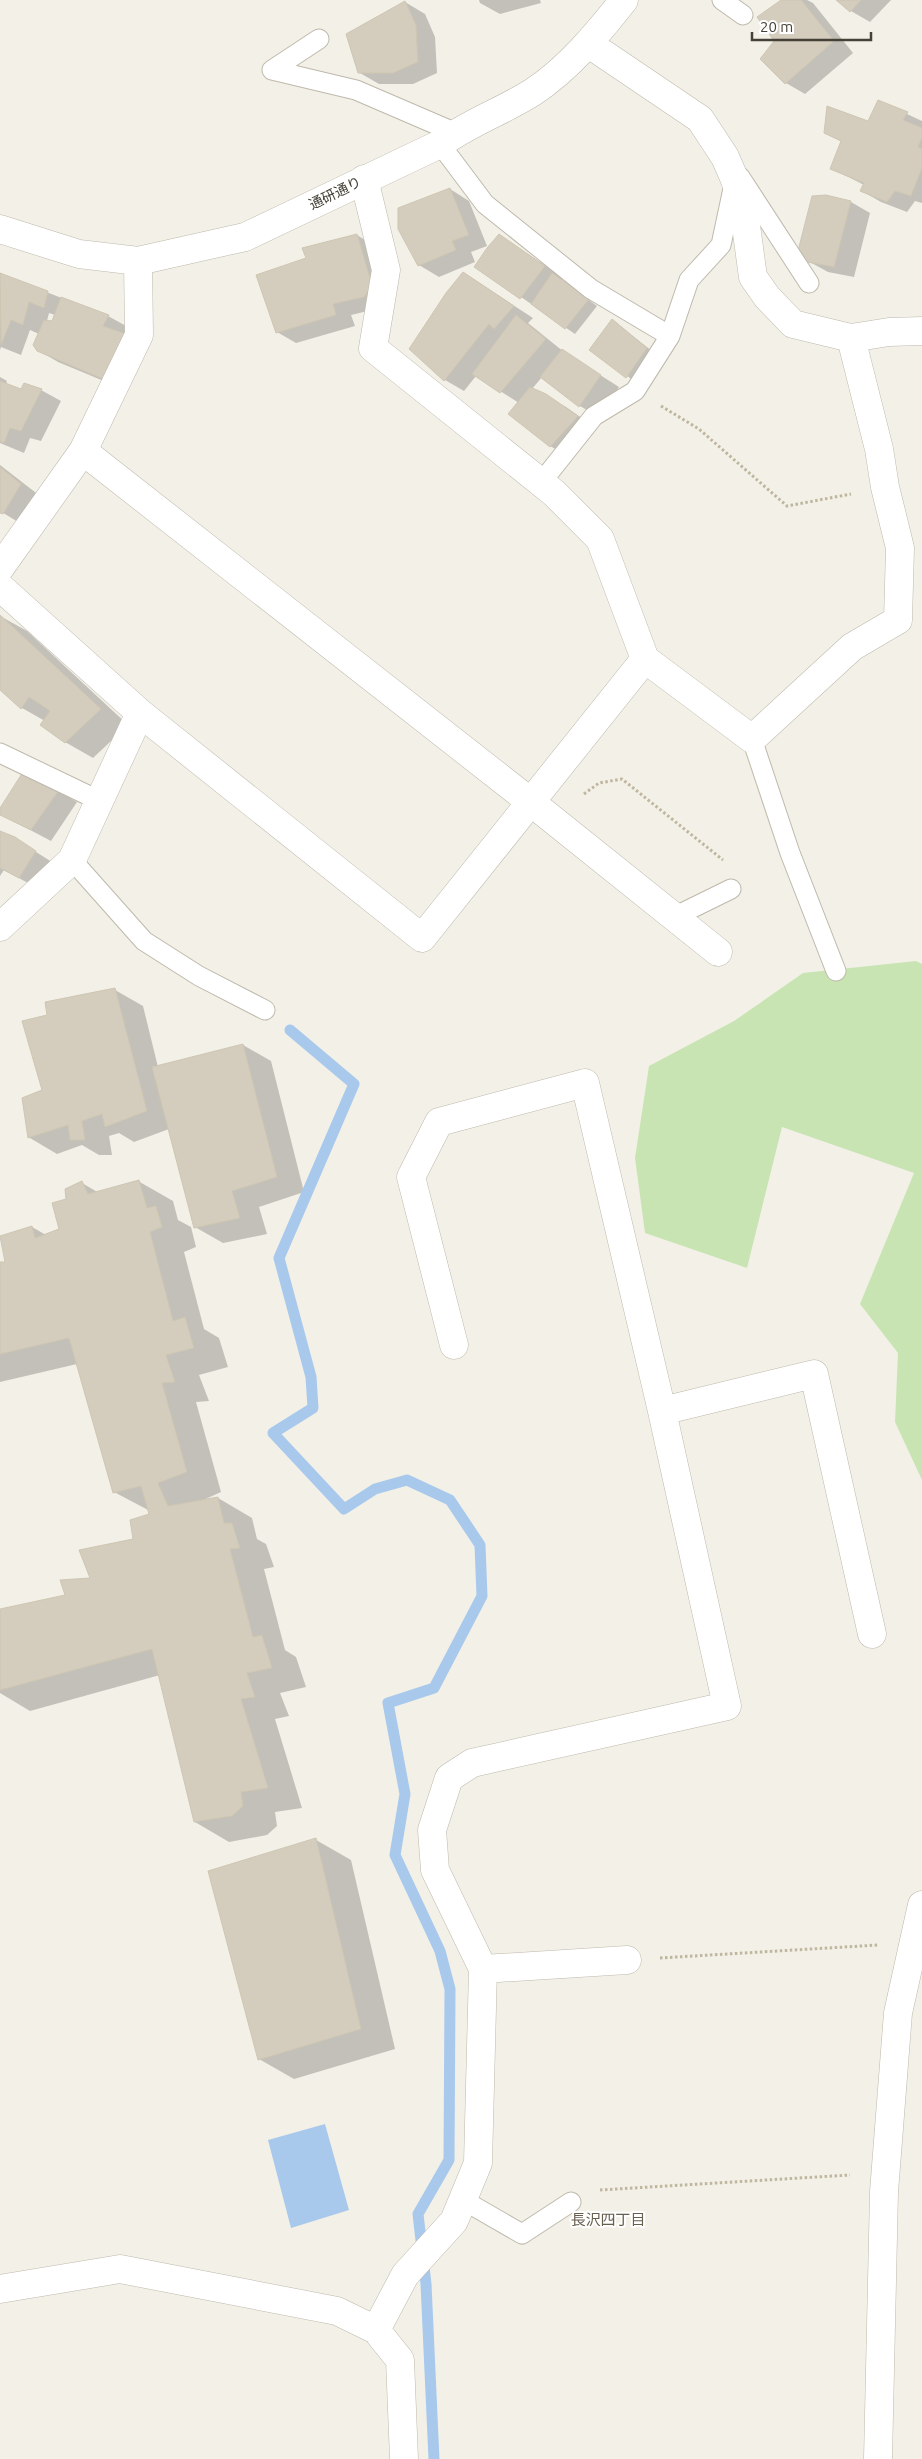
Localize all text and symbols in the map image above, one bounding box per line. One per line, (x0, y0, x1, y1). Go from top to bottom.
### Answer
scale bar (752, 10, 871, 42)
text: 20 m (760, 18, 793, 35)
street label: 通研通り (306, 174, 364, 212)
district label: 長沢四丁目 (570, 2211, 646, 2228)

